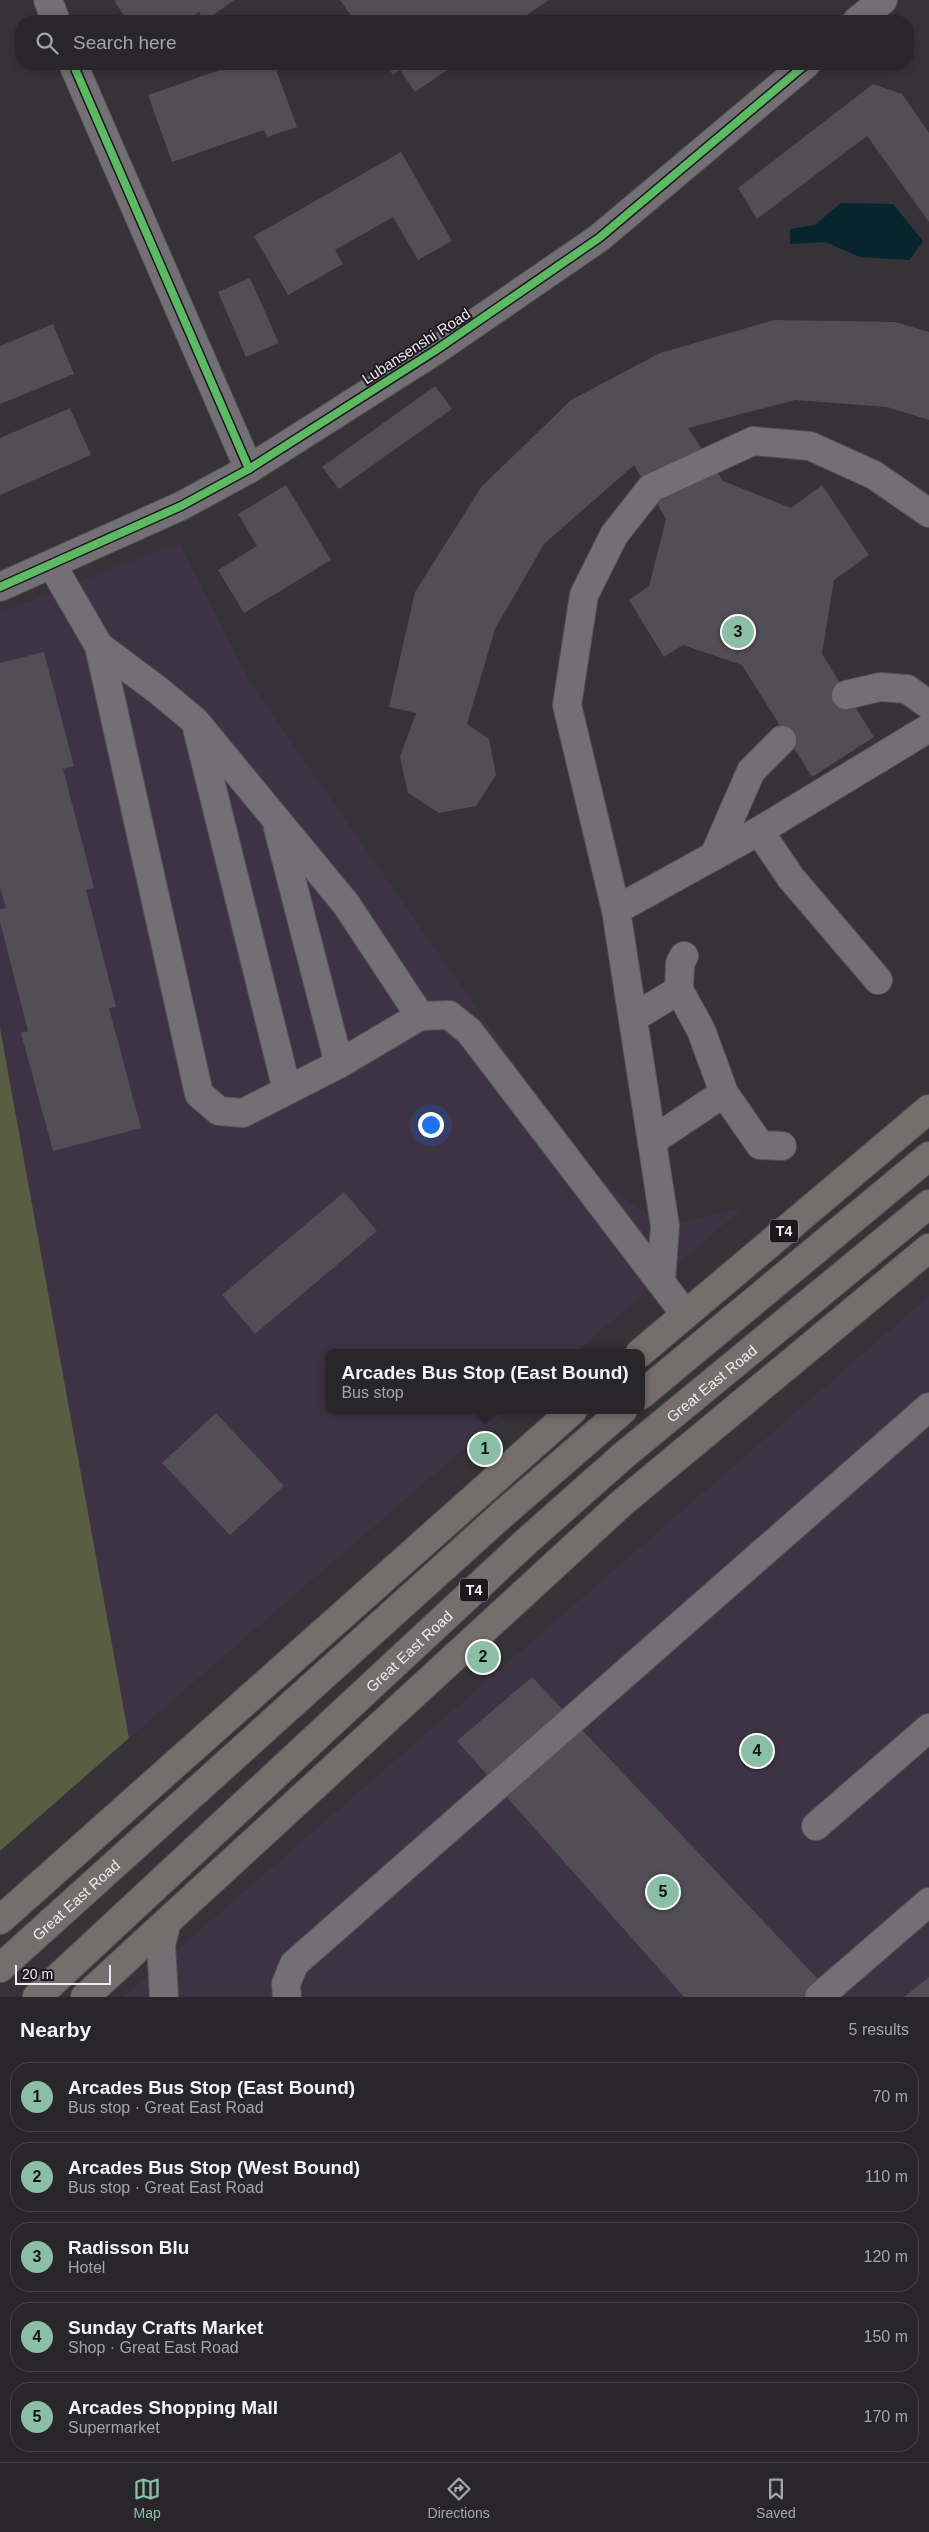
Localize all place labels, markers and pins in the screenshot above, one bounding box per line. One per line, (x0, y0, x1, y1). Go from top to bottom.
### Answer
pin: 3 (722, 613, 754, 651)
pin: 1 (469, 1430, 501, 1468)
pin: 2 (467, 1638, 499, 1676)
pin: 4 (741, 1732, 773, 1770)
pin: 5 (647, 1873, 679, 1911)

